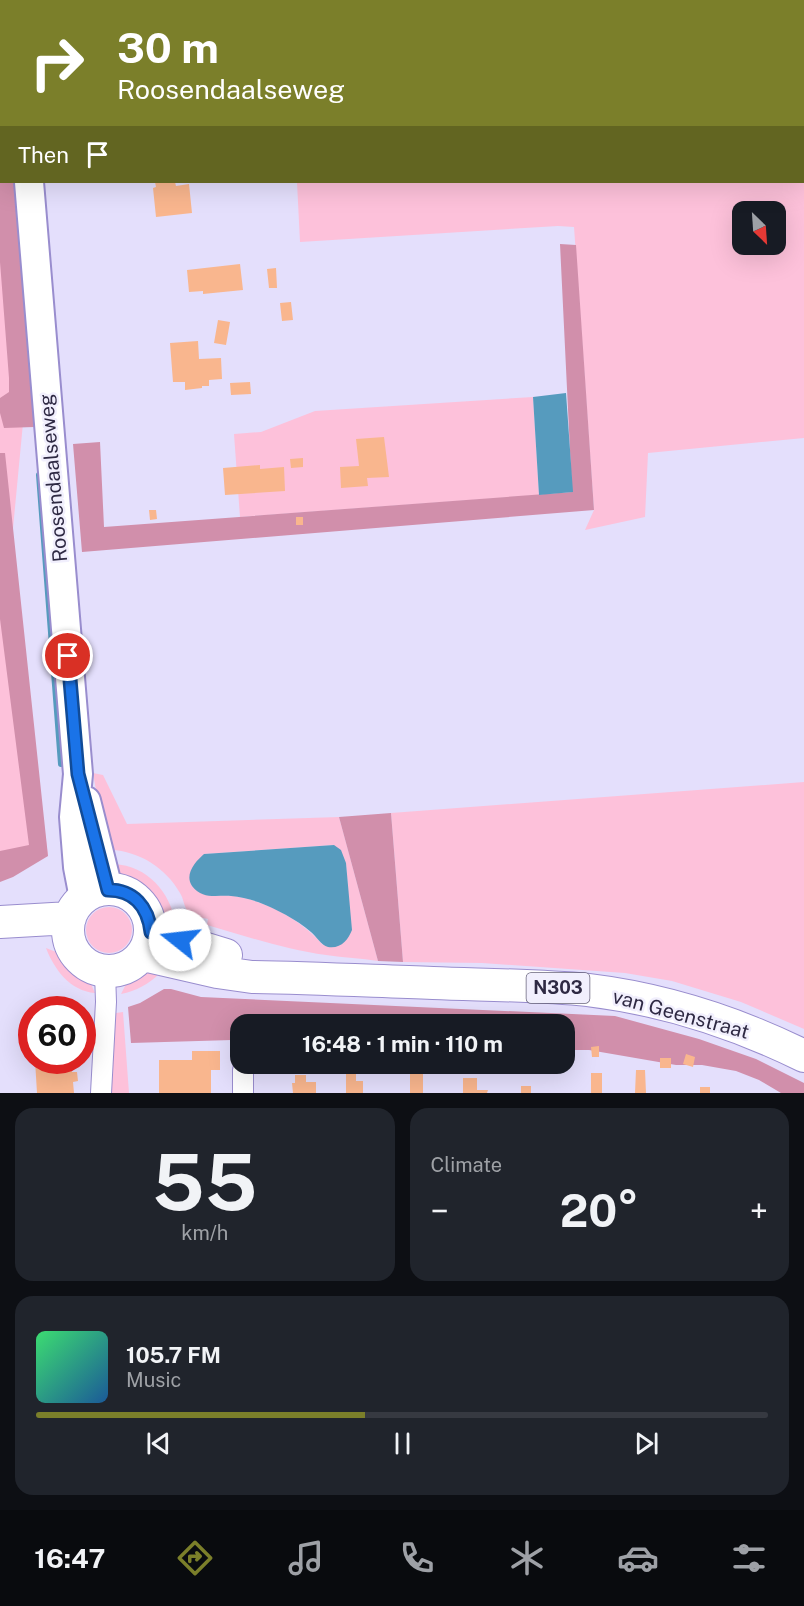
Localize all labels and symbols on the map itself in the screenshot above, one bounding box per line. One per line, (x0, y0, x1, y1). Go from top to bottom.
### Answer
north arrow (732, 201, 786, 255)
street label: Roosendaalseweg (34, 393, 72, 563)
pin (42, 630, 93, 681)
position arrow (148, 908, 212, 972)
road number: N303 (526, 973, 590, 1003)
street label: van Geenstraat (610, 984, 752, 1044)
speed limit sign: 60 (18, 996, 96, 1074)

